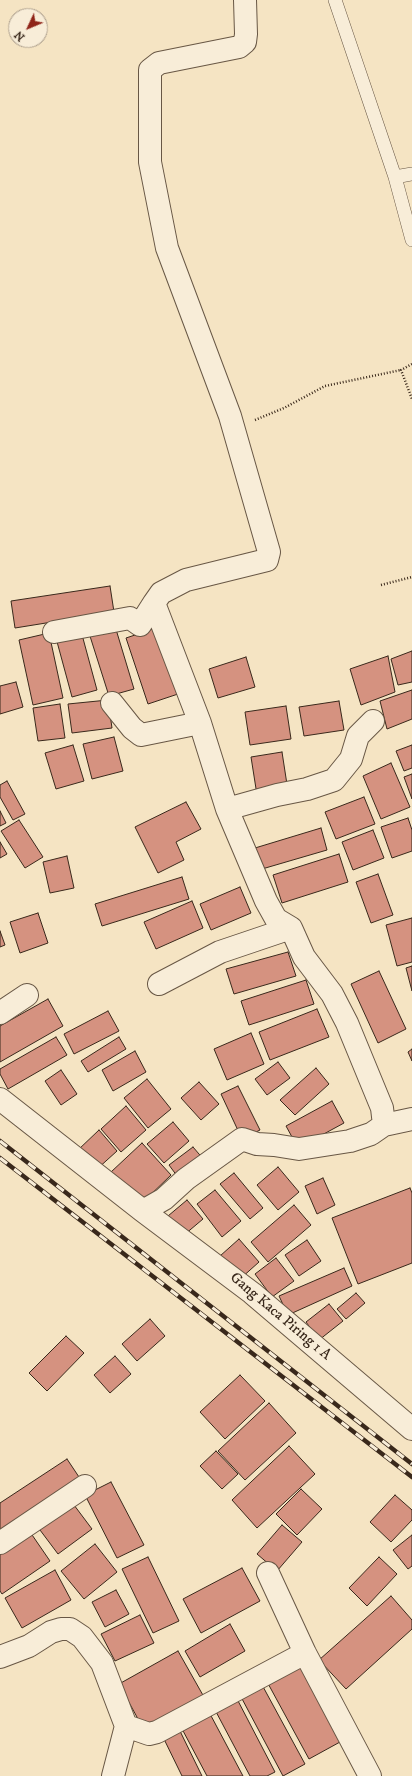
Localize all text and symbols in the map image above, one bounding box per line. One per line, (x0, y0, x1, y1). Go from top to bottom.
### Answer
north arrow (8, 8, 48, 48)
text: N (12, 28, 28, 44)
street label: Gang Kaca Piring 1 A (226, 1269, 334, 1365)

